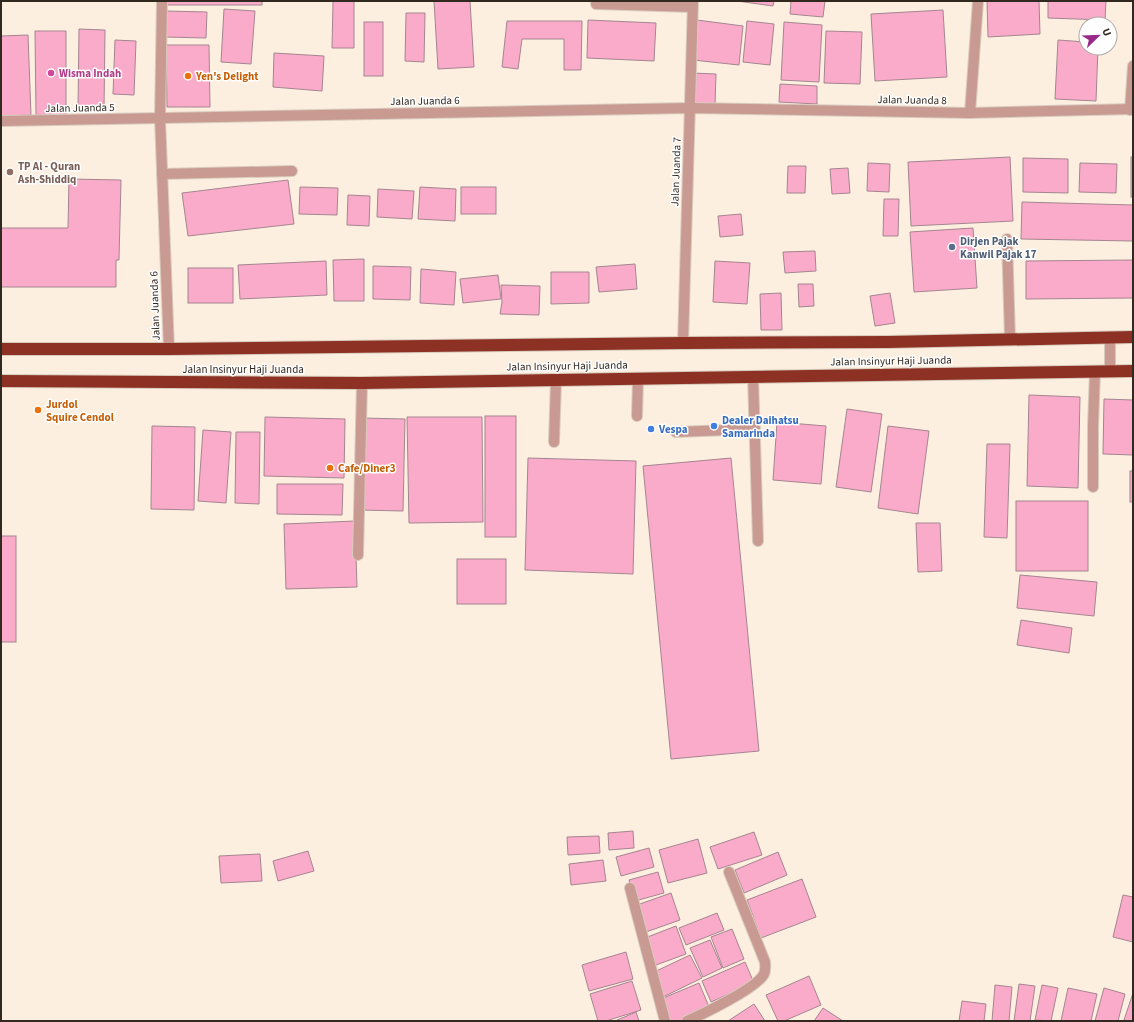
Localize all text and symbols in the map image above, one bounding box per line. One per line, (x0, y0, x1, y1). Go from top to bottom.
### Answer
north arrow (1078, 16, 1118, 56)
text: U (1098, 26, 1115, 39)
place label: Wisma Indah (59, 66, 121, 81)
marker: Wisma Indah (46, 68, 56, 78)
place label: Yen's Delight (195, 69, 259, 84)
marker: Yen's Delight (183, 71, 193, 81)
street label: Jalan Juanda 8 (877, 92, 947, 108)
street label: Jalan Juanda 6 (390, 93, 460, 109)
street label: Jalan Juanda 5 (45, 100, 115, 116)
street label: Jalan Juanda 7 (667, 137, 685, 207)
place label: TP Al - Quran Ash-Shiddiq (17, 159, 80, 187)
marker: TP Al - Quran Ash-Shiddiq (5, 167, 15, 177)
place label: Dirjen Pajak Kanwil Pajak 17 (960, 234, 1037, 262)
marker: Dirjen Pajak Kanwil Pajak 17 (947, 242, 957, 252)
street label: Jalan Juanda 6 (146, 270, 164, 341)
street label: Jalan Insinyur Haji Juanda (830, 352, 952, 370)
street label: Jalan Insinyur Haji Juanda (506, 357, 628, 375)
street label: Jalan Insinyur Haji Juanda (182, 362, 304, 377)
place label: Jurdol Squire Cendol (46, 397, 115, 425)
marker: Jurdol Squire Cendol (33, 405, 43, 415)
place label: Dealer Daihatsu Samarinda (722, 413, 799, 441)
marker: Dealer Daihatsu Samarinda (709, 421, 719, 431)
place label: Vespa (658, 422, 688, 437)
marker: Vespa (646, 424, 656, 434)
place label: Cafe/Diner3 (338, 461, 396, 476)
marker: Cafe/Diner3 (325, 463, 335, 473)

